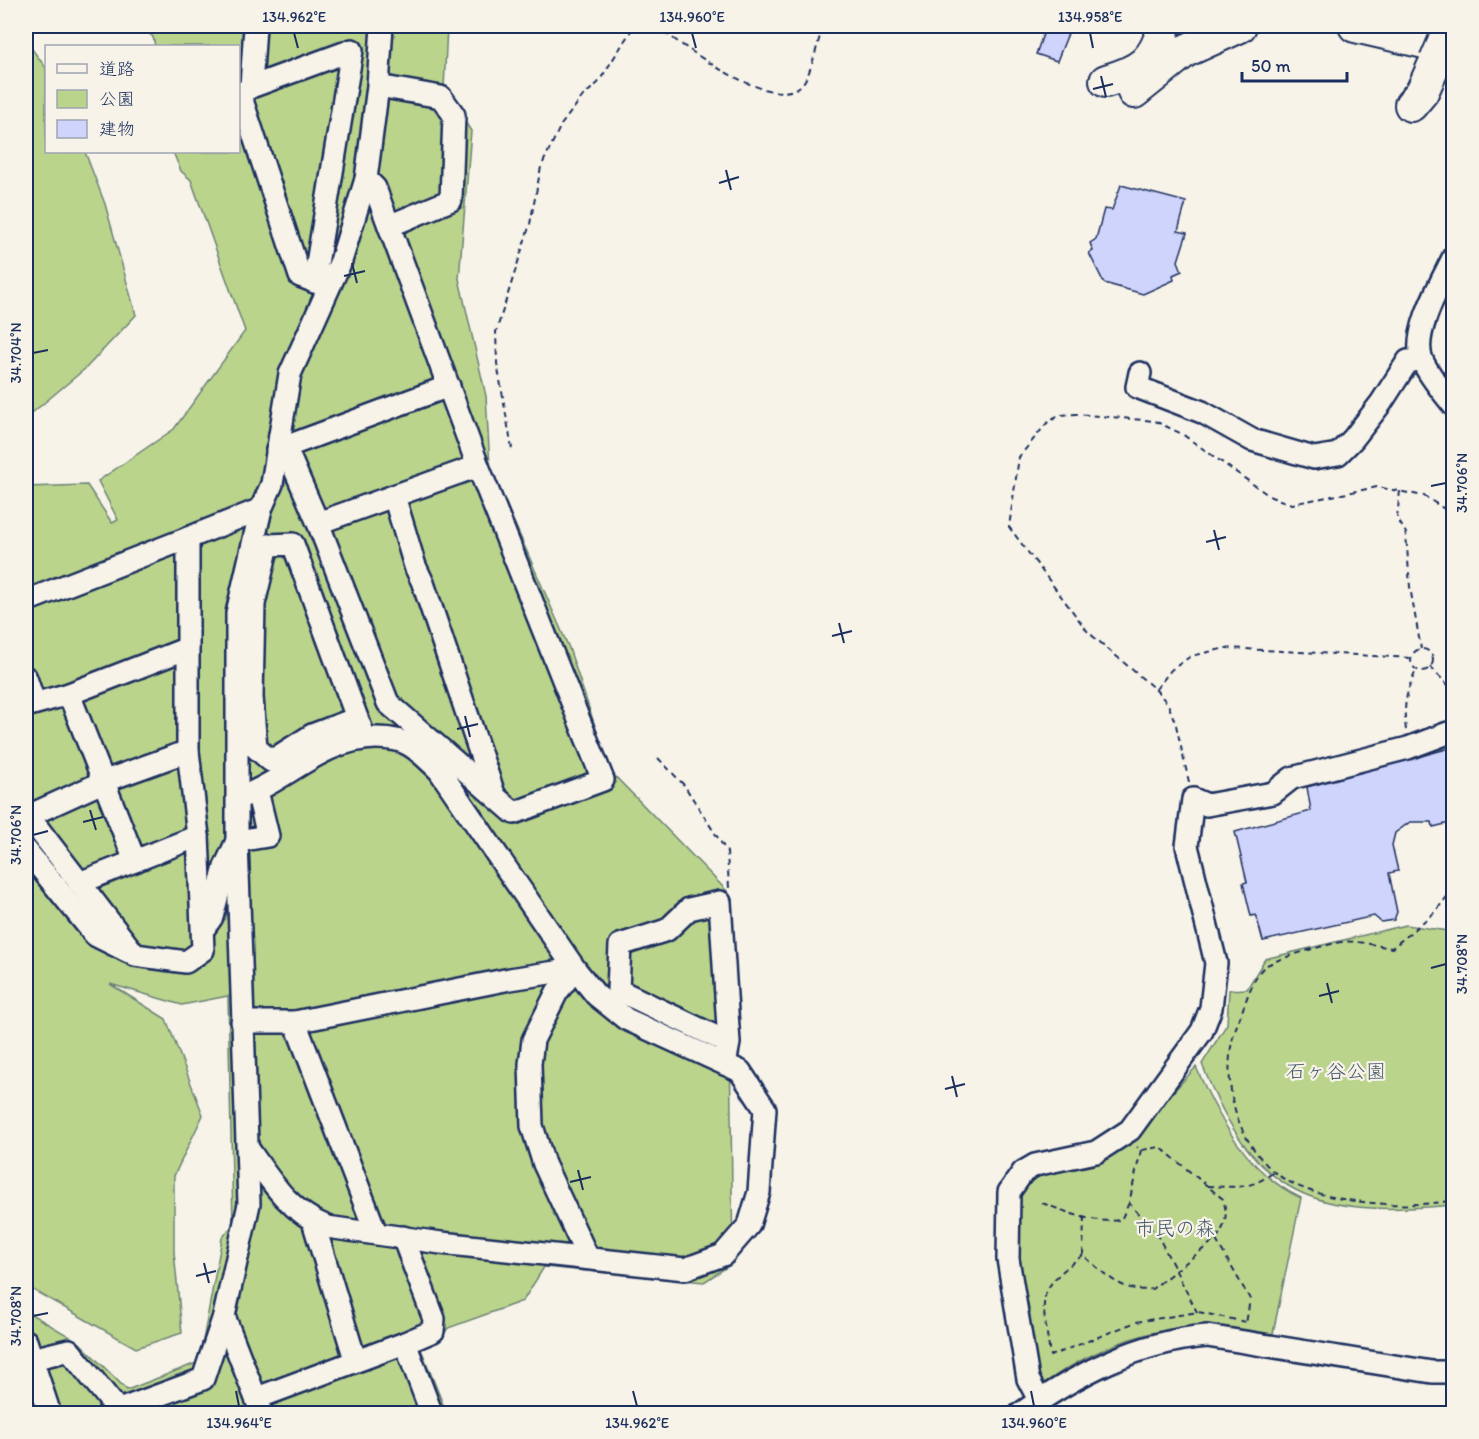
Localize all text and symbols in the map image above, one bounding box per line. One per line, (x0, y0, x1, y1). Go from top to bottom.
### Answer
text: 134.962°E (262, 8, 326, 26)
text: 134.960°E (659, 8, 725, 26)
text: 134.958°E (1058, 8, 1122, 26)
legend (45, 45, 240, 153)
scale bar (1242, 45, 1347, 83)
text: 50 m (1251, 55, 1291, 77)
text: 道路 (99, 58, 135, 80)
text: 公園 (99, 88, 135, 110)
text: 建物 (99, 118, 135, 140)
text: 34.704°N (7, 322, 25, 384)
text: 34.706°N (1453, 453, 1471, 513)
text: 34.706°N (7, 805, 25, 865)
text: 34.708°N (1453, 934, 1471, 994)
park label: 石ヶ谷公園 (1286, 1059, 1386, 1083)
park label: 市民の森 (1135, 1216, 1215, 1240)
text: 34.708°N (7, 1286, 25, 1346)
text: 134.964°E (206, 1414, 272, 1432)
text: 134.962°E (605, 1414, 669, 1432)
text: 134.960°E (1001, 1414, 1067, 1432)

